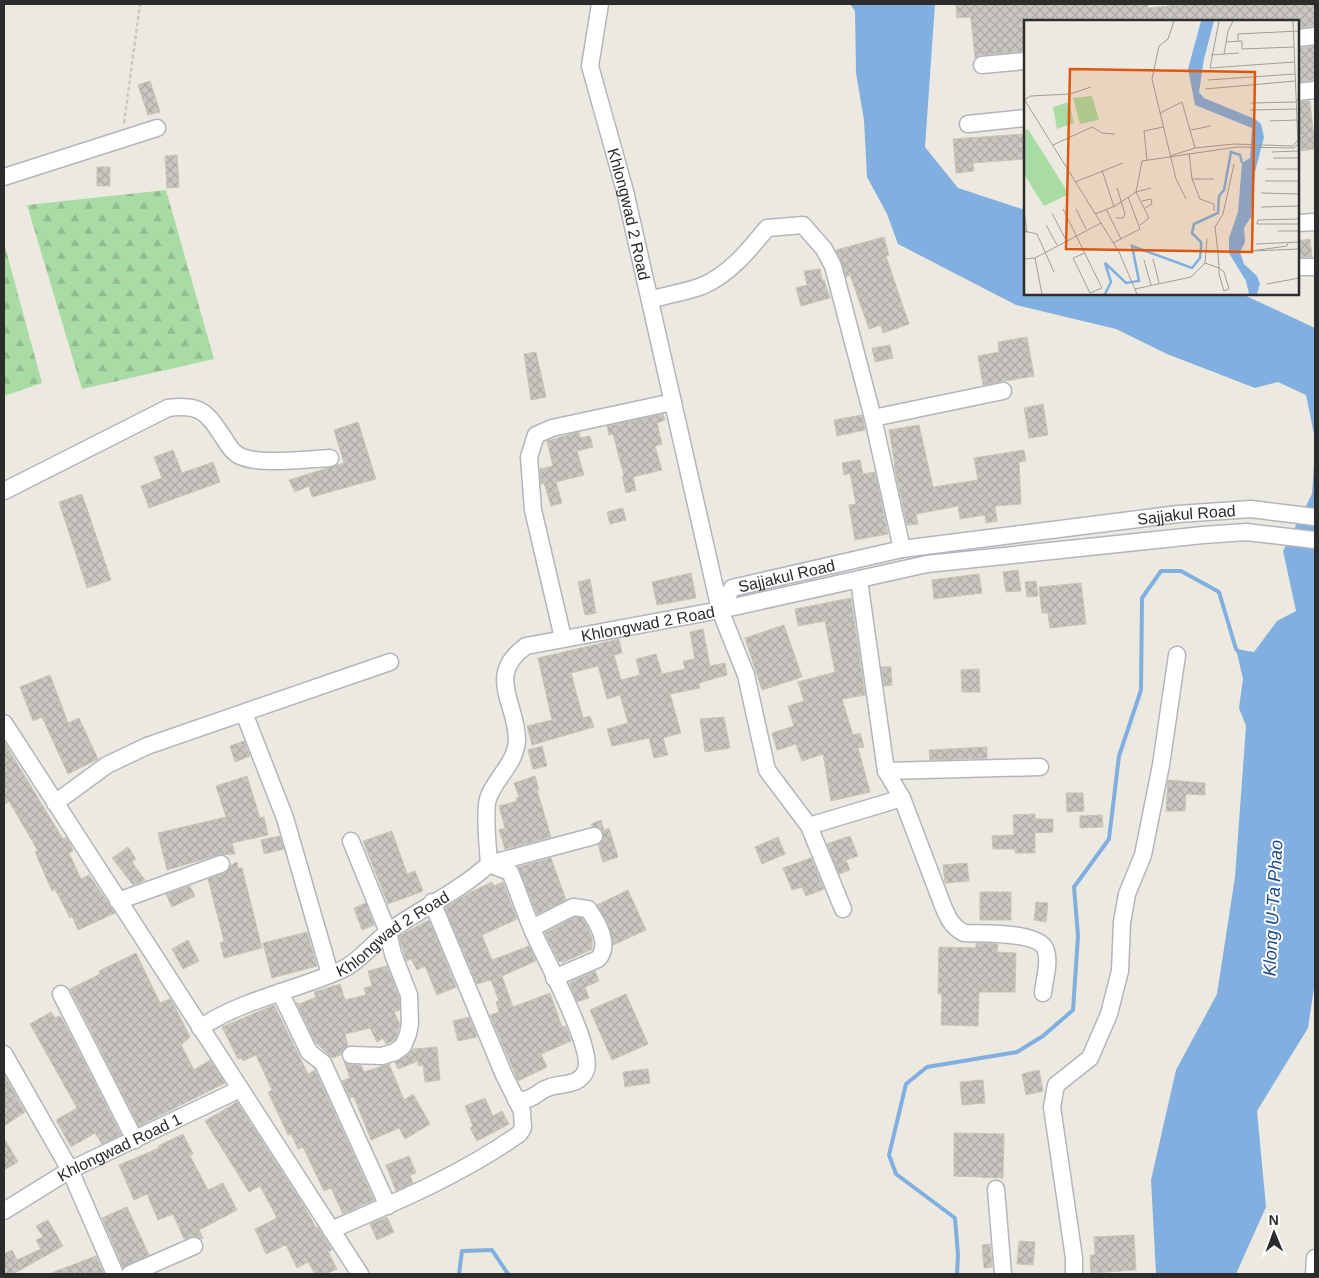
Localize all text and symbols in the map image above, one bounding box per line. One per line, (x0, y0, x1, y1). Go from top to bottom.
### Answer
inset map (1024, 20, 1299, 295)
street label: Khlongwad 2 Road (604, 146, 653, 282)
street label: Sajjakul Road (1136, 502, 1236, 528)
street label: Sajjakul Road (737, 557, 837, 595)
street label: Khlongwad 2 Road (580, 603, 716, 645)
water label: Klong U-Ta Phao (1259, 839, 1287, 977)
street label: Khlongwad 2 Road (334, 888, 452, 980)
street label: Khlongwad Road 1 (54, 1110, 184, 1185)
north arrow (1249, 1208, 1299, 1258)
text: N (1269, 1212, 1279, 1228)

